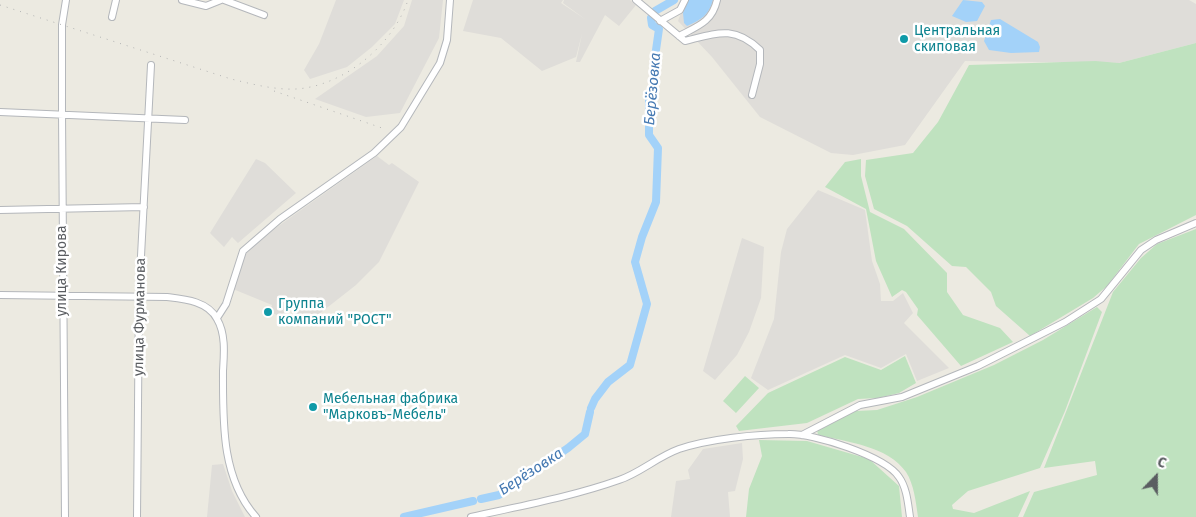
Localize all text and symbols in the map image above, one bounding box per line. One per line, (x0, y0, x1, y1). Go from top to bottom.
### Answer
place label: Центральная скиповая (914, 23, 1000, 56)
marker: Центральная скиповая (898, 33, 910, 45)
water label: Берёзовка (641, 52, 665, 126)
street label: улица Кирова (54, 225, 70, 317)
street label: улица Фурманова (131, 258, 149, 376)
place label: Группа компаний "РОСТ" (278, 296, 391, 328)
marker: Группа компаний "РОСТ" (262, 306, 274, 318)
place label: Мебельная фабрика "Марковъ-Мебель" (323, 391, 458, 424)
marker: Мебельная фабрика "Марковъ-Мебель" (307, 401, 319, 413)
water label: Берёзовка (495, 445, 567, 499)
north arrow (1131, 452, 1181, 502)
text: С (1155, 453, 1169, 472)

